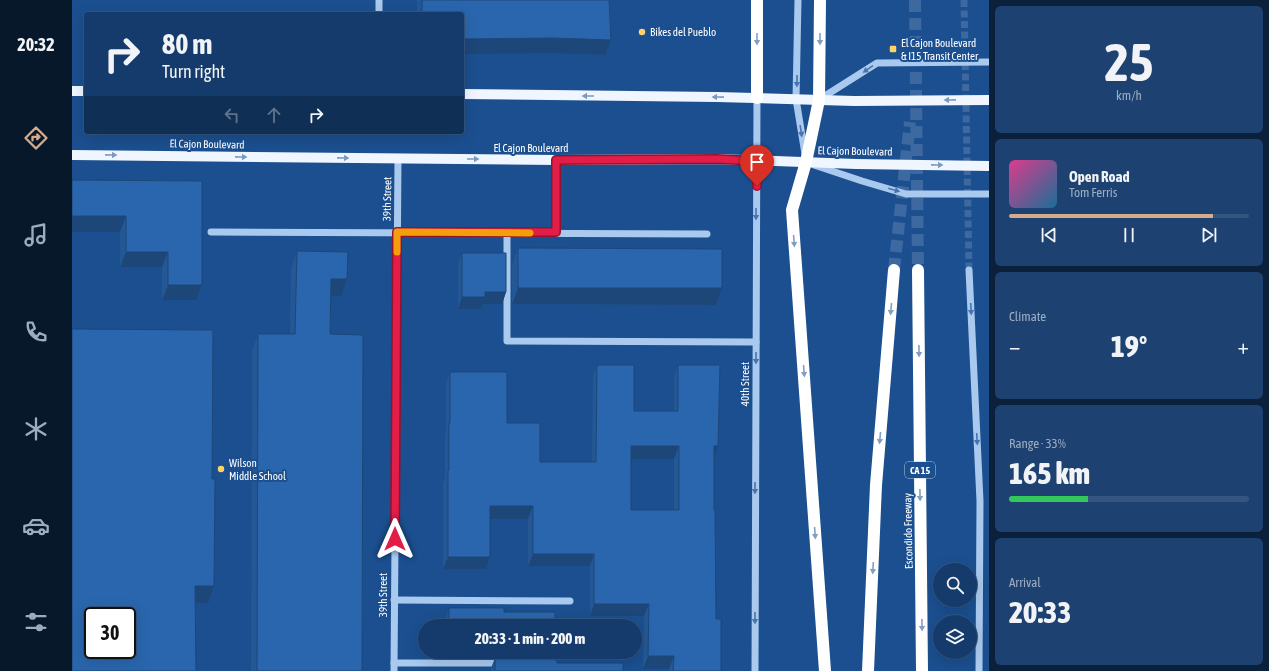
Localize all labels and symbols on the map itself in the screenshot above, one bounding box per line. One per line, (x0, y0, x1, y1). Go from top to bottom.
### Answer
place label: Bikes del Pueblo (650, 26, 716, 38)
marker: Bikes del Pueblo (637, 27, 647, 37)
one-way arrow (754, 33, 760, 46)
one-way arrow (817, 33, 823, 46)
place label: El Cajon Boulevard & I15 Transit Center (901, 37, 979, 62)
marker: El Cajon Boulevard & I15 Transit Center (888, 44, 898, 54)
one-way arrow (863, 65, 873, 73)
one-way arrow (793, 75, 800, 87)
one-way arrow (581, 93, 594, 99)
one-way arrow (711, 94, 724, 100)
one-way arrow (943, 97, 956, 103)
one-way arrow (798, 124, 804, 137)
street label: El Cajon Boulevard (169, 137, 245, 151)
street label: El Cajon Boulevard (493, 142, 569, 154)
street label: El Cajon Boulevard (817, 144, 893, 158)
pin (740, 145, 774, 186)
one-way arrow (105, 152, 117, 159)
one-way arrow (235, 154, 248, 160)
one-way arrow (337, 155, 350, 161)
one-way arrow (467, 156, 480, 162)
one-way arrow (931, 162, 944, 168)
street label: 39th Street (381, 177, 393, 221)
one-way arrow (888, 187, 900, 193)
one-way arrow (753, 208, 759, 221)
one-way arrow (791, 235, 798, 247)
one-way arrow (887, 303, 894, 315)
one-way arrow (967, 303, 974, 315)
one-way arrow (916, 345, 922, 358)
one-way arrow (753, 352, 759, 365)
street label: 40th Street (739, 362, 751, 406)
one-way arrow (800, 365, 807, 377)
one-way arrow (877, 432, 884, 444)
one-way arrow (974, 433, 980, 446)
place label: Wilson Middle School (229, 457, 286, 482)
road number: CA 15 (905, 462, 935, 478)
marker: Wilson Middle School (216, 464, 226, 474)
one-way arrow (752, 482, 758, 495)
one-way arrow (917, 489, 924, 501)
street label: Escondido Freeway (901, 492, 915, 569)
position arrow (374, 518, 416, 560)
one-way arrow (812, 527, 819, 539)
one-way arrow (869, 562, 876, 574)
street label: 39th Street (377, 573, 389, 617)
speed limit sign: 30 (84, 607, 136, 659)
one-way arrow (752, 612, 758, 625)
one-way arrow (919, 619, 925, 632)

